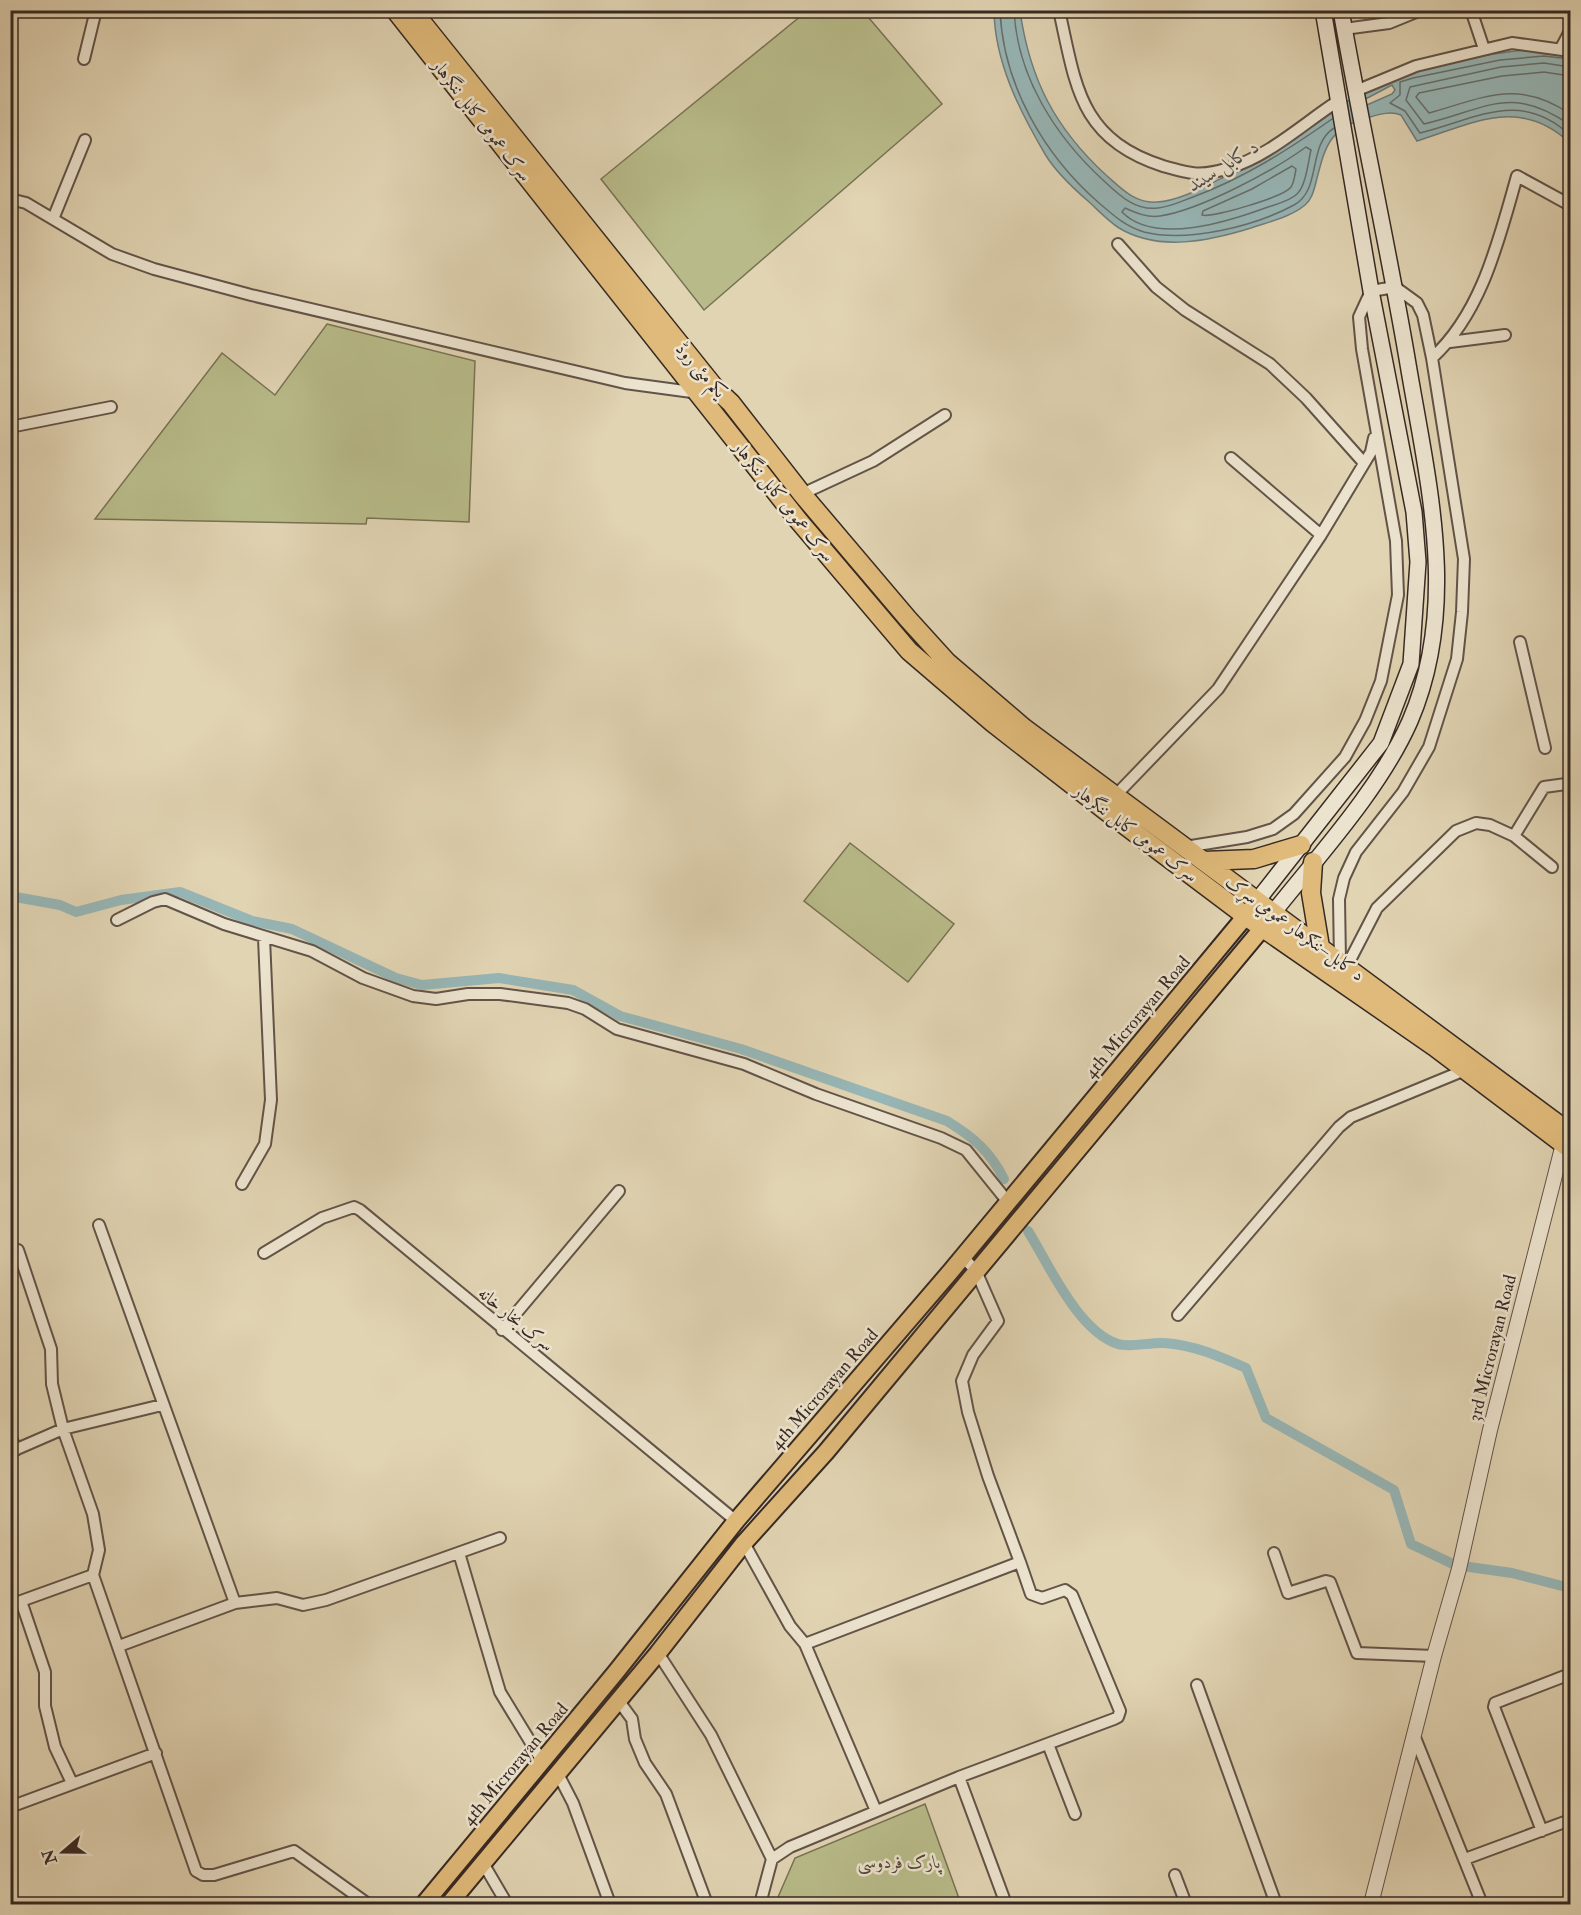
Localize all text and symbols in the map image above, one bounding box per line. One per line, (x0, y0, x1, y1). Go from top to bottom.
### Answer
street label: سرک عمومی کابل ننگرهار (425, 53, 537, 187)
water label: د کابل سيند (1183, 134, 1265, 199)
street label: یکم مئی روڈ (666, 338, 732, 407)
street label: سرک عمومی کابل ننگرهار (726, 435, 839, 567)
street label: سرک عمومی کابل ننگرهار (1067, 778, 1202, 888)
street label: د کابل–ننګرهار عمومي سړک (1219, 870, 1369, 989)
street label: 4th Microrayan Road (1079, 951, 1196, 1083)
street label: 3rd Microrayan Road (1463, 1272, 1522, 1424)
street label: سرک بخار خانه (473, 1282, 558, 1357)
street label: 4th Microrayan Road (765, 1324, 883, 1455)
street label: 4th Microrayan Road (457, 1698, 574, 1830)
north arrow (33, 1822, 93, 1882)
text: N (38, 1846, 62, 1868)
park label: پارک فردوسی (857, 1851, 942, 1875)

